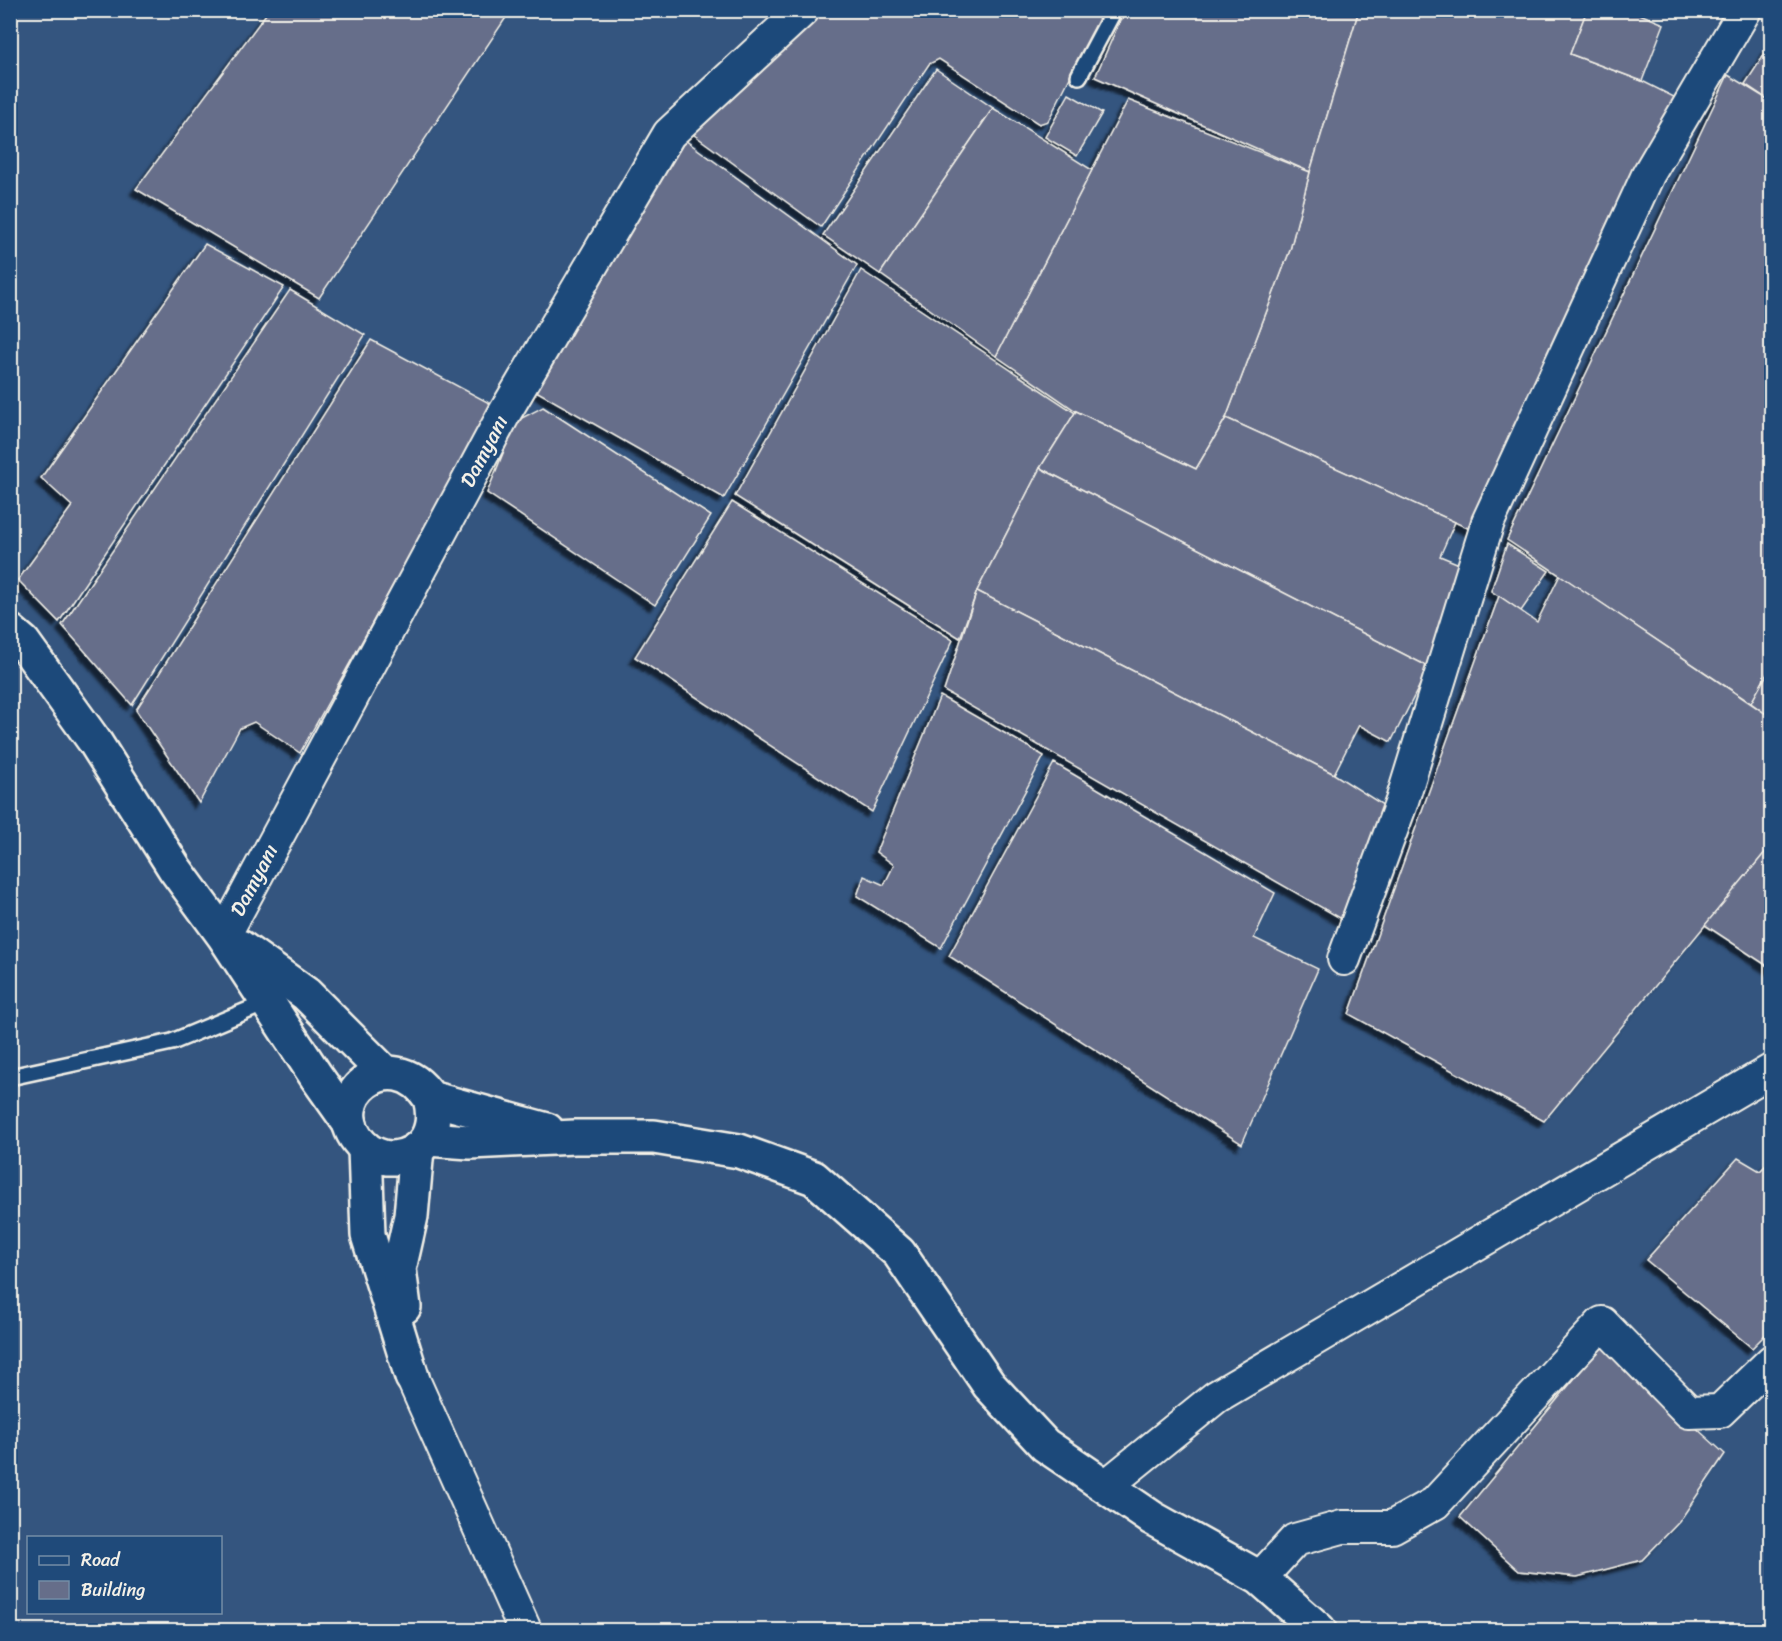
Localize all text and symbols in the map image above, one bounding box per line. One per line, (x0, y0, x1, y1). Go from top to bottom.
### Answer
street label: Damyanı (449, 408, 519, 494)
street label: Damyanı (219, 837, 289, 923)
legend (27, 1536, 222, 1614)
text: Road (81, 1544, 121, 1576)
text: Building (81, 1574, 145, 1606)

